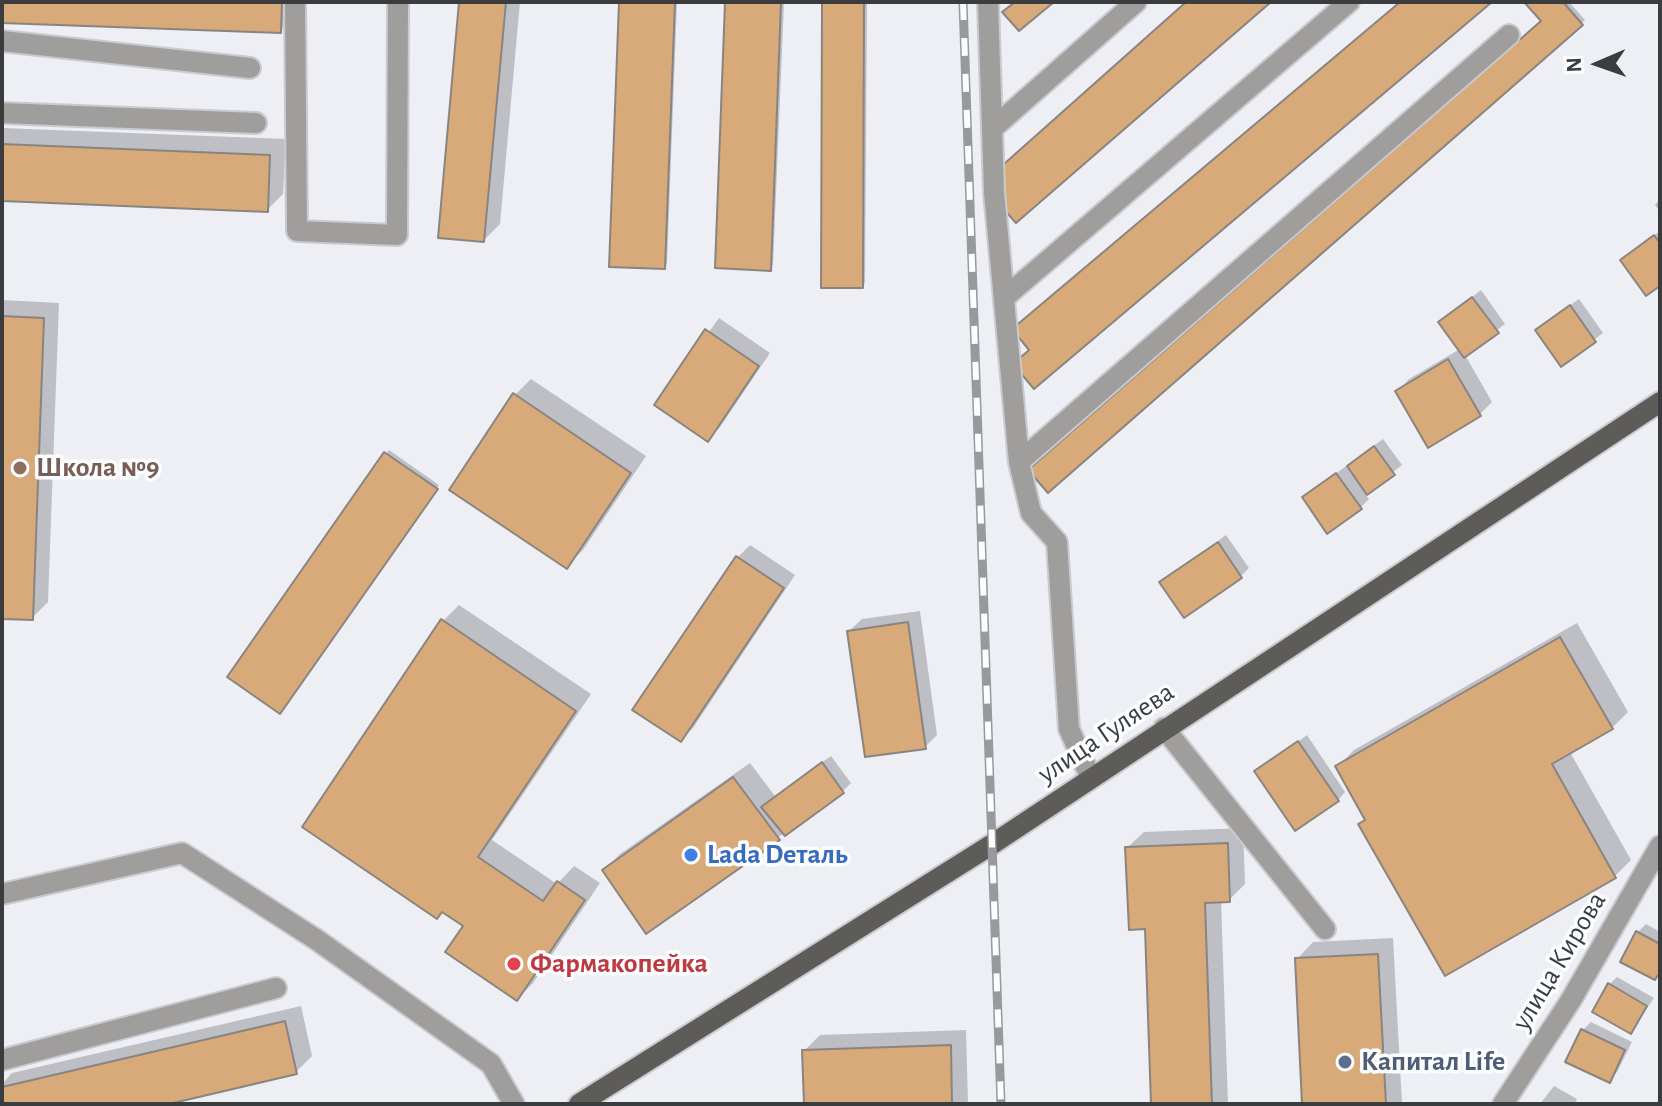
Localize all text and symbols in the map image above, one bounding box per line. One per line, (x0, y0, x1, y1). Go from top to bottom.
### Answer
north arrow (1558, 24, 1638, 104)
text: N (1563, 57, 1585, 73)
place label: Школа №9 (36, 451, 160, 485)
marker: Школа №9 (11, 459, 29, 477)
street label: улица Гуляева (1032, 675, 1180, 791)
place label: Lada Dеталь (707, 838, 848, 872)
marker: Lada Dеталь (682, 846, 700, 864)
street label: улица Кирова (1505, 886, 1613, 1036)
place label: Фармакопейка (530, 947, 708, 981)
marker: Фармакопейка (505, 955, 523, 973)
place label: Капитал Life (1361, 1045, 1505, 1079)
marker: Капитал Life (1336, 1053, 1354, 1071)

